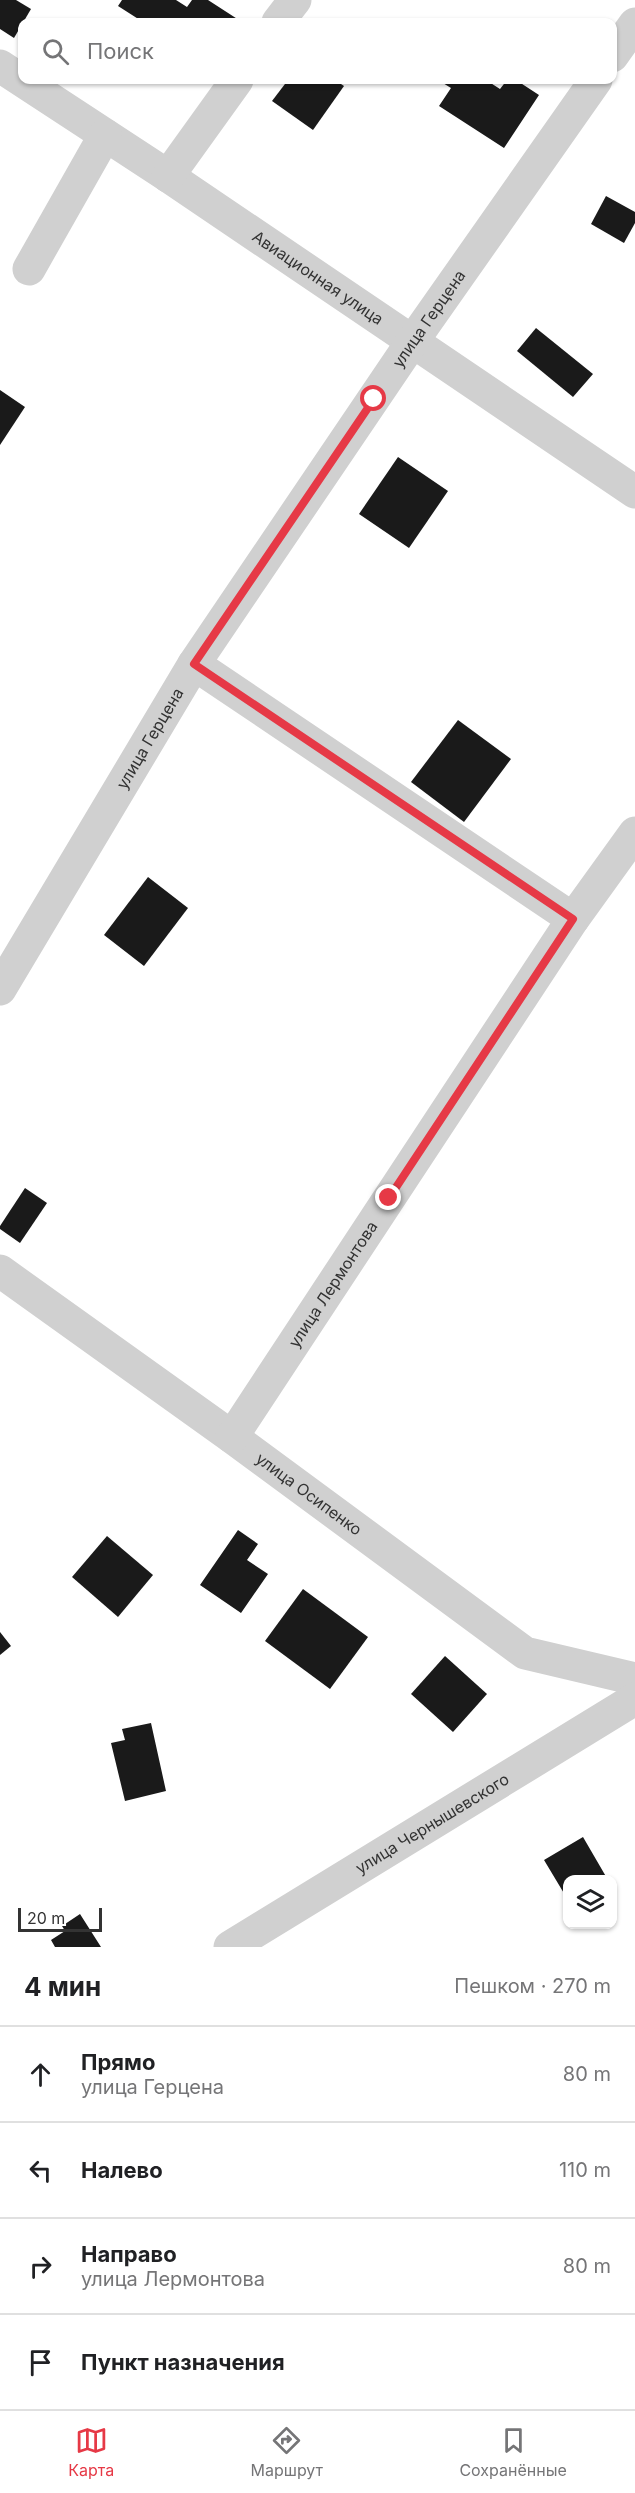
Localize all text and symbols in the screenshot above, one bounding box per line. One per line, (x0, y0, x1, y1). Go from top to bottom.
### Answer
search box (18, 18, 617, 84)
icon: search (39, 35, 72, 68)
text: Поиск (87, 38, 154, 64)
street label: Авиационная улица (249, 226, 387, 329)
street label: улица Герцена (388, 266, 470, 371)
route start (360, 385, 386, 411)
street label: улица Герцена (112, 684, 188, 793)
route end (375, 1184, 401, 1210)
street label: улица Лермонтова (284, 1217, 381, 1351)
street label: улица Осипенко (252, 1448, 366, 1540)
street label: улица Чернышевского (352, 1769, 513, 1878)
map controls (563, 1875, 617, 1929)
button: layers (563, 1875, 617, 1929)
scale bar (18, 1905, 102, 1932)
text: 20 m (27, 1908, 65, 1928)
text: 4 мин (24, 1971, 101, 2002)
text: Пешком · 270 m (454, 1974, 611, 1998)
text: Прямо (81, 2049, 155, 2075)
icon: ahead (24, 2058, 57, 2091)
text: 80 m (563, 2062, 611, 2086)
text: улица Герцена (81, 2075, 224, 2099)
icon: left (24, 2154, 57, 2187)
text: Налево (81, 2157, 163, 2183)
text: 110 m (559, 2158, 611, 2182)
text: Направо (81, 2241, 177, 2267)
icon: right (24, 2250, 57, 2283)
text: 80 m (563, 2254, 611, 2278)
text: улица Лермонтова (81, 2267, 265, 2291)
icon: arrive (24, 2346, 57, 2379)
text: Пункт назначения (81, 2349, 285, 2375)
tab: Карта (68, 2424, 114, 2480)
tab: Маршрут (250, 2424, 323, 2480)
tab: Сохранённые (459, 2424, 567, 2480)

